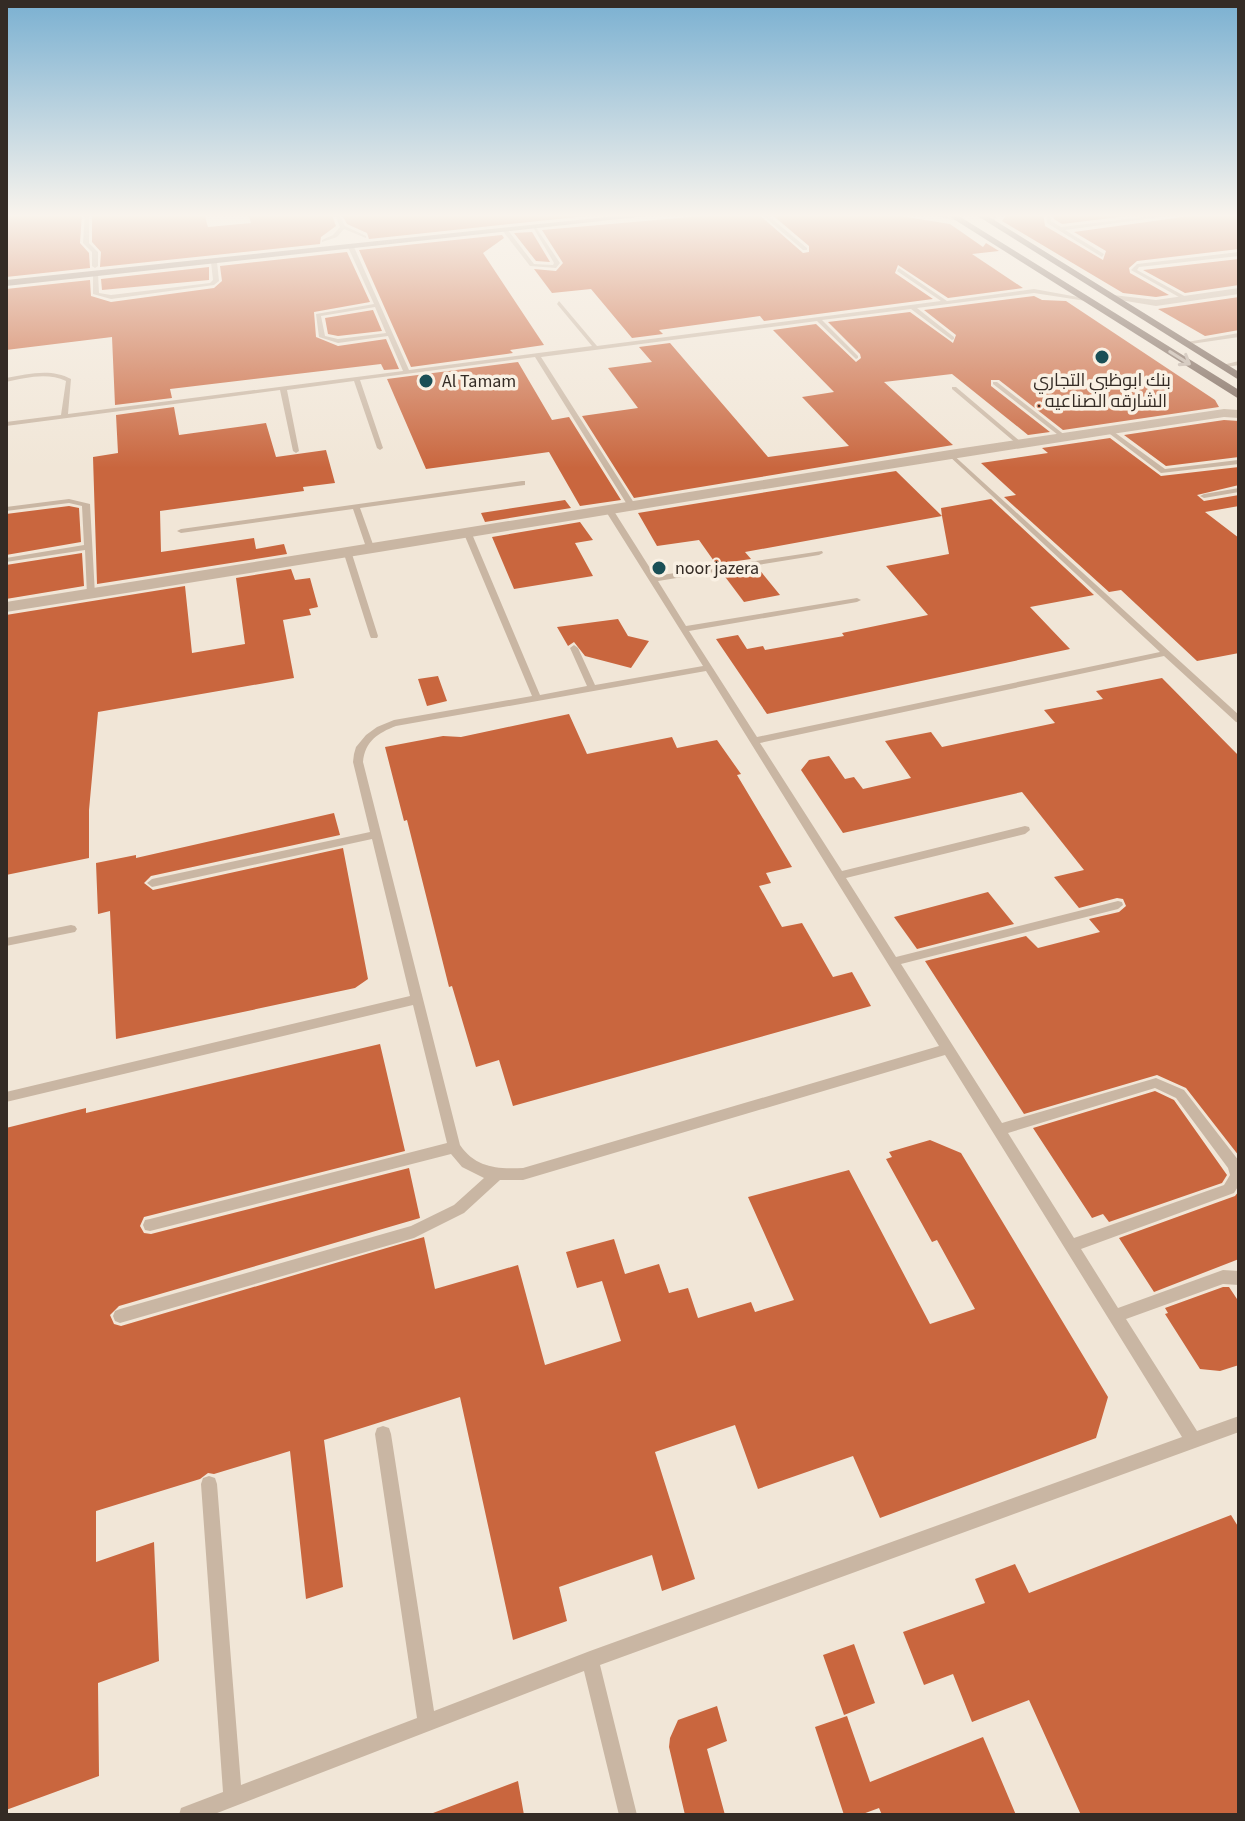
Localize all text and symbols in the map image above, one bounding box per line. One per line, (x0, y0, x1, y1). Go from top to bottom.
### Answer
marker: بنك ابوظبي التجاري . الشارقه الصناعيه (1093, 348, 1111, 366)
one-way arrow (1168, 350, 1191, 366)
place label: بنك ابوظبي التجاري . الشارقه الصناعيه (1033, 368, 1171, 414)
place label: Al Tamam (442, 369, 516, 394)
marker: Al Tamam (417, 372, 435, 390)
place label: noor jazera (675, 556, 759, 581)
marker: noor jazera (650, 559, 668, 577)

